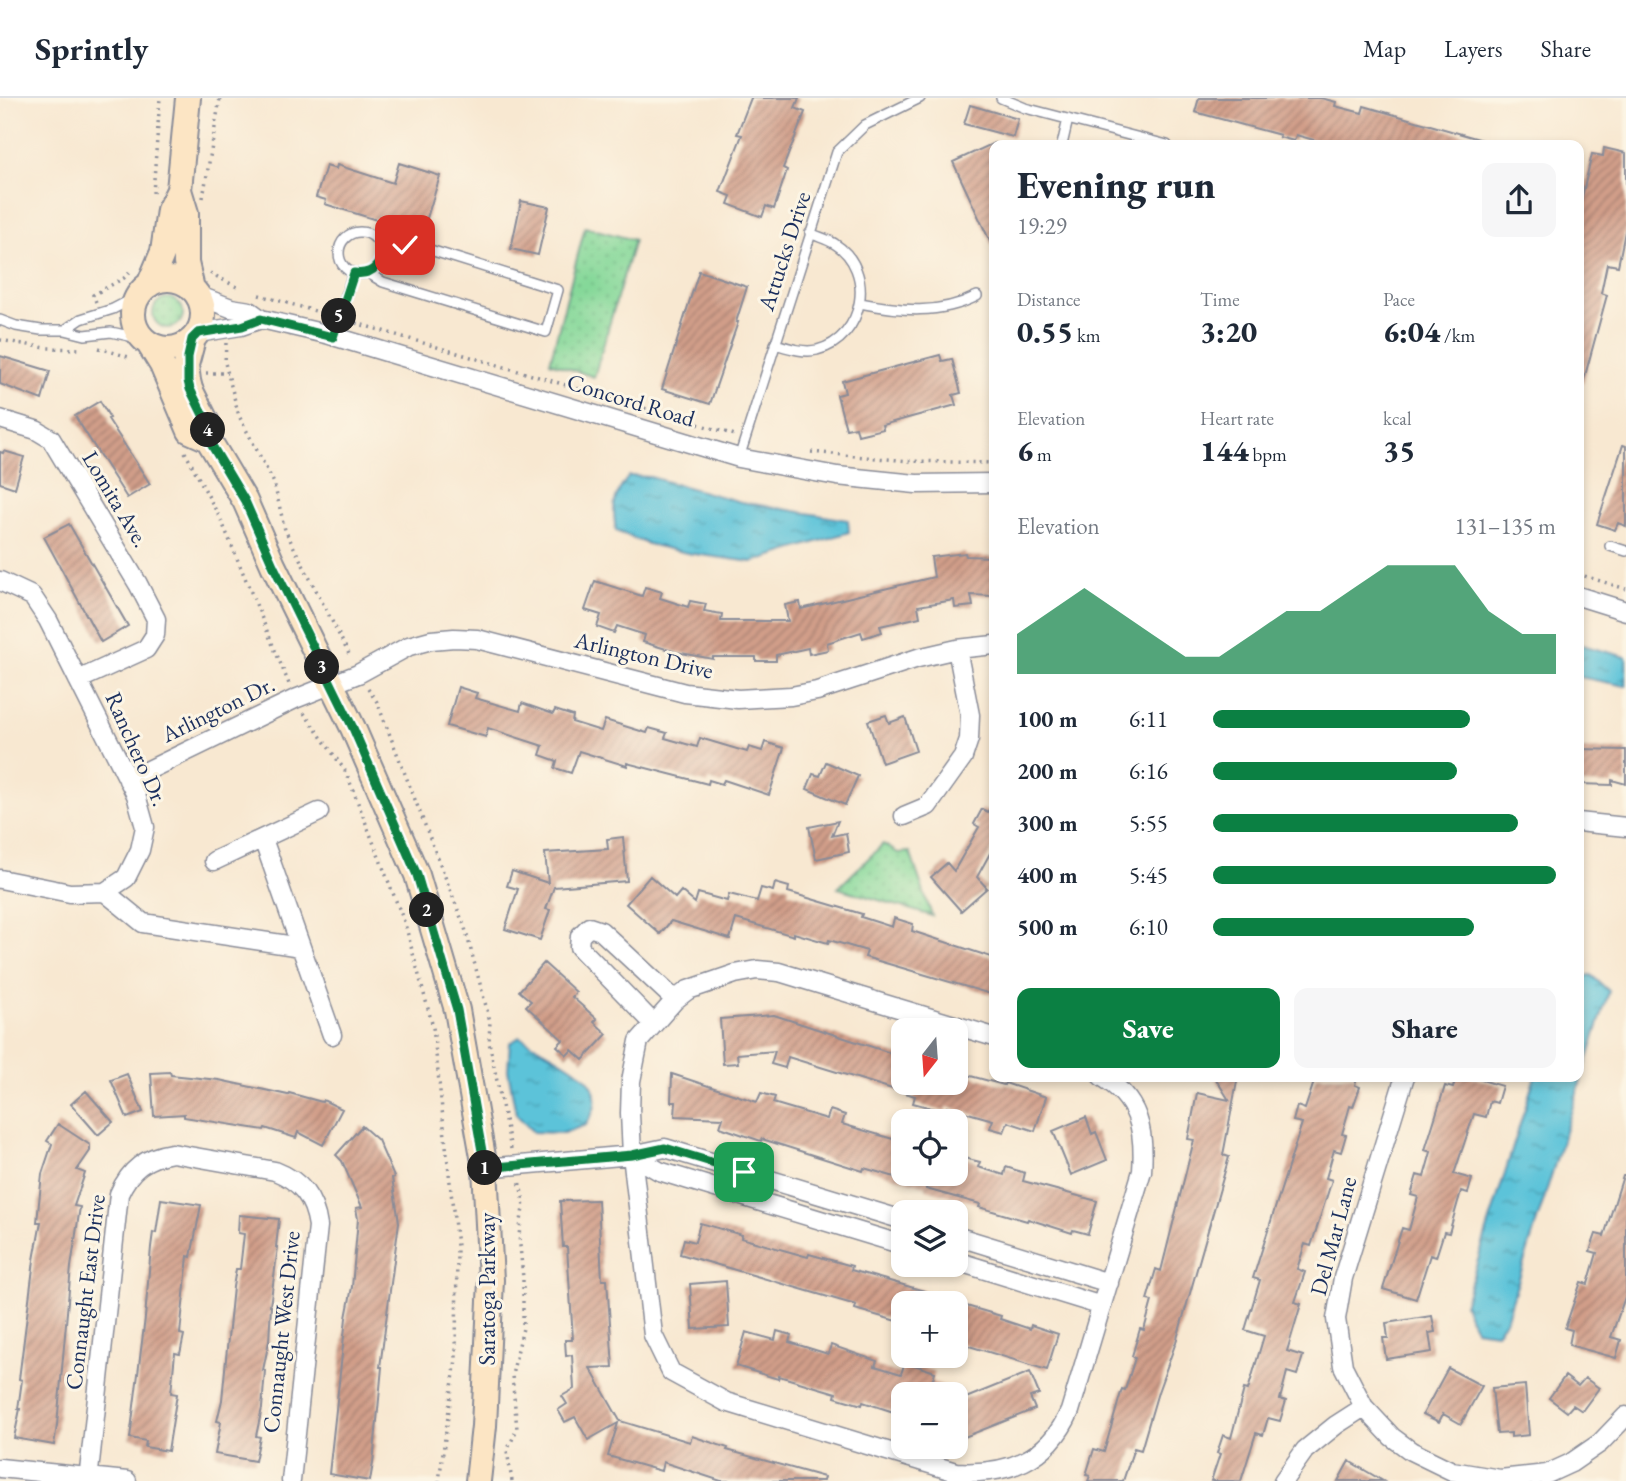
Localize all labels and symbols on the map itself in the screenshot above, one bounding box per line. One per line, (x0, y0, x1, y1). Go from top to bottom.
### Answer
street label: Attucks Drive (750, 187, 817, 315)
pin (375, 215, 435, 275)
pin: 5 (322, 298, 356, 333)
street label: Concord Road (563, 366, 699, 434)
pin: 4 (190, 412, 226, 448)
street label: Lomita Ave. (75, 445, 157, 553)
street label: Arlington Drive (571, 624, 716, 686)
pin: 3 (304, 650, 340, 684)
street label: Arlington Dr. (155, 669, 280, 750)
street label: Ranchero Dr. (99, 687, 175, 811)
pin: 2 (410, 892, 444, 928)
north arrow (891, 1018, 968, 1096)
pin (714, 1142, 774, 1202)
pin: 1 (468, 1150, 503, 1186)
street label: Del Mar Lane (1303, 1173, 1363, 1299)
street label: Connaught East Drive (58, 1192, 112, 1392)
street label: Saratoga Parkway (472, 1212, 502, 1365)
street label: Connaught West Drive (255, 1229, 307, 1435)

